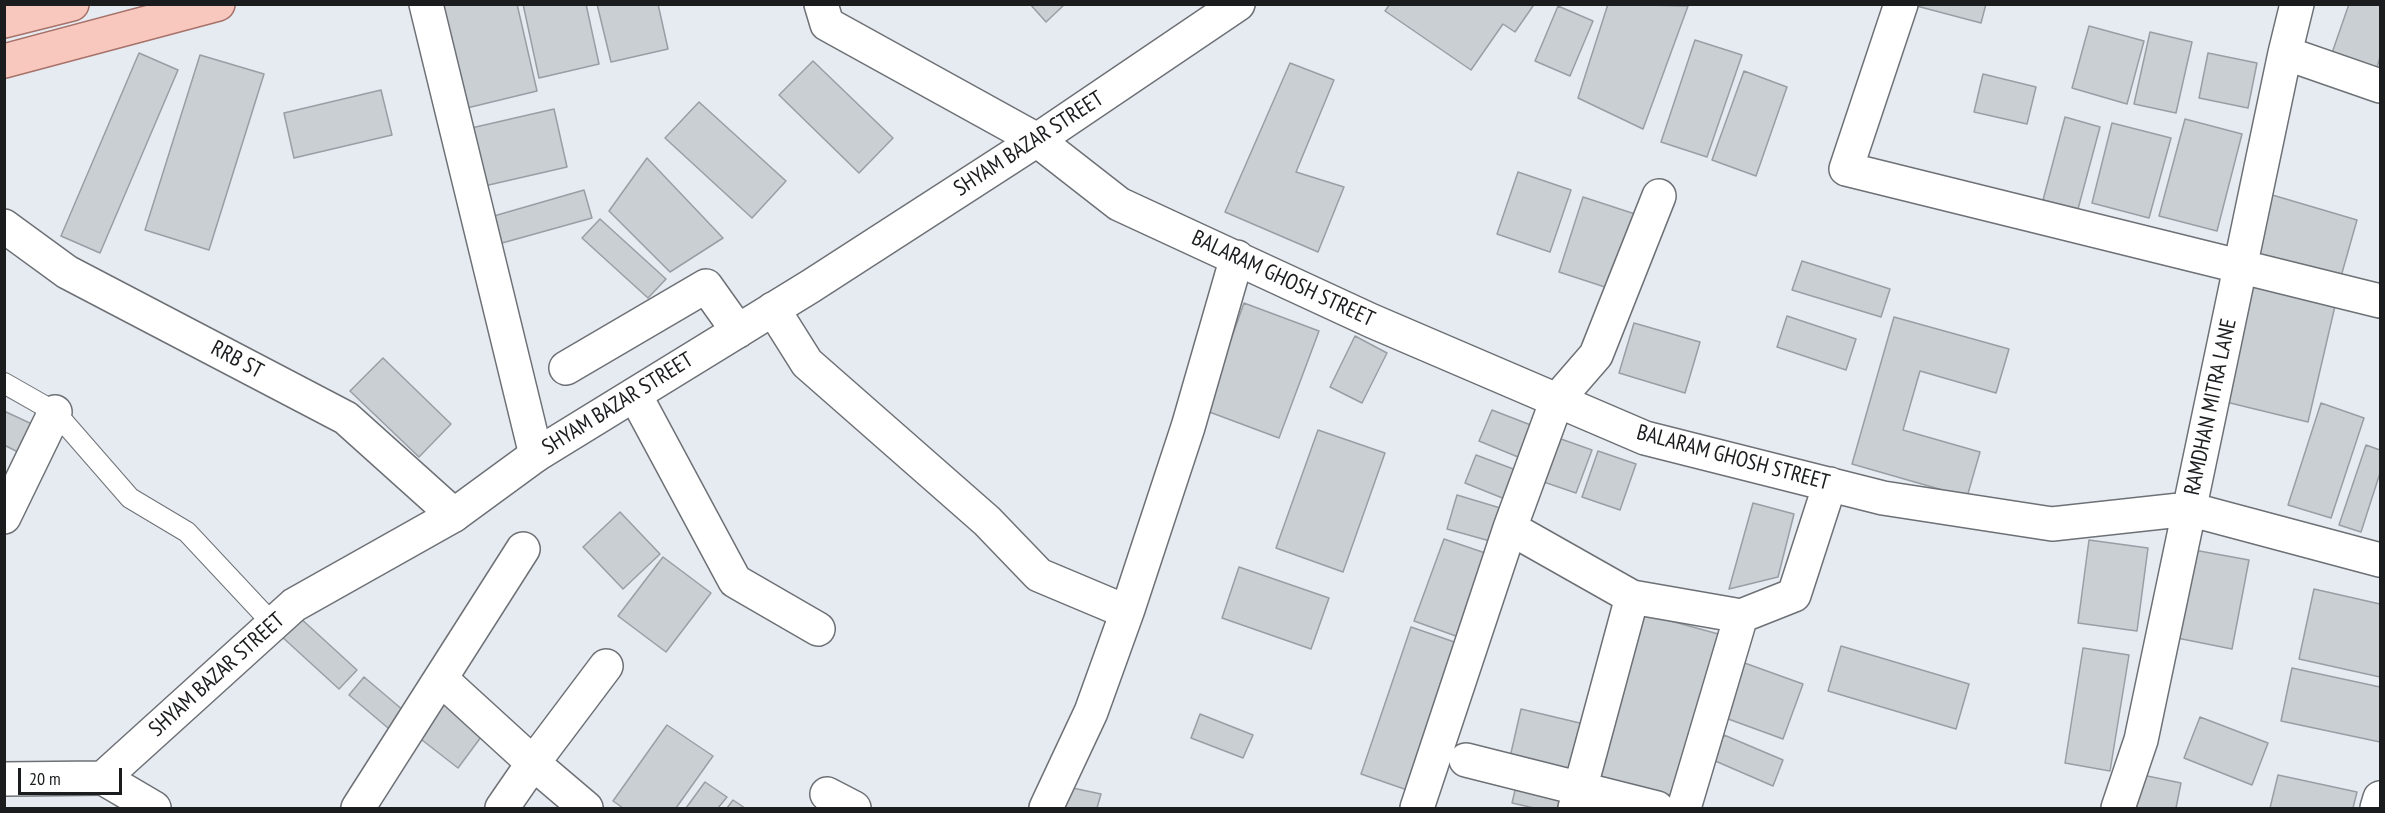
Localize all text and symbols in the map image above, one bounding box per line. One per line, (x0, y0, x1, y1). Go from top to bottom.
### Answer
street label: SHYAM BAZAR STREET (949, 86, 1109, 202)
street label: BALARAM GHOSH STREET (1187, 225, 1379, 333)
street label: RAMDHAN MITRA LANE (2179, 316, 2243, 498)
street label: RRB ST (206, 335, 268, 385)
street label: SHYAM BAZAR STREET (538, 347, 698, 461)
street label: BALARAM GHOSH STREET (1634, 420, 1832, 496)
street label: SHYAM BAZAR STREET (144, 607, 290, 743)
scale bar (21, 756, 124, 794)
text: 20 m (29, 767, 61, 790)

